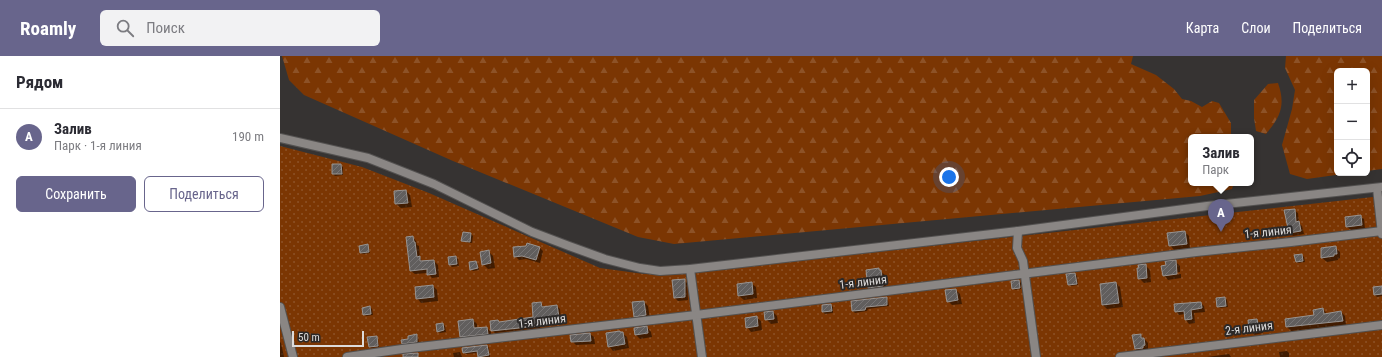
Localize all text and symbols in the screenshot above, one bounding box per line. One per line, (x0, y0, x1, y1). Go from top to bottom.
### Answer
search box (100, 10, 380, 46)
text: Roamly (20, 17, 76, 40)
icon: search (114, 17, 136, 39)
text: Поиск (146, 19, 185, 37)
text: Карта (1186, 20, 1219, 36)
text: Слои (1241, 20, 1271, 36)
text: Поделиться (1293, 20, 1362, 36)
map controls (1334, 68, 1370, 176)
button: + (1334, 68, 1370, 104)
text: Рядом (16, 72, 63, 92)
button: − (1334, 104, 1370, 140)
text: Залив (54, 120, 92, 138)
text: A (25, 129, 33, 144)
text: 190 m (232, 129, 264, 144)
popup (1188, 134, 1254, 186)
text: Парк · 1-я линия (54, 138, 142, 153)
button: locate (1334, 140, 1370, 176)
text: Залив (1202, 144, 1240, 162)
text: Парк (1202, 162, 1229, 177)
your location (939, 167, 959, 187)
button: Сохранить (16, 176, 136, 212)
button: Поделиться (144, 176, 264, 212)
pin: A (1208, 199, 1234, 232)
street label: 1-я линия (1244, 223, 1292, 241)
street label: 1-я линия (838, 272, 888, 292)
street label: 1-я линия (517, 311, 567, 331)
street label: 2-я линия (1224, 318, 1274, 338)
scale bar (292, 329, 364, 348)
text: 50 m (298, 331, 320, 344)

